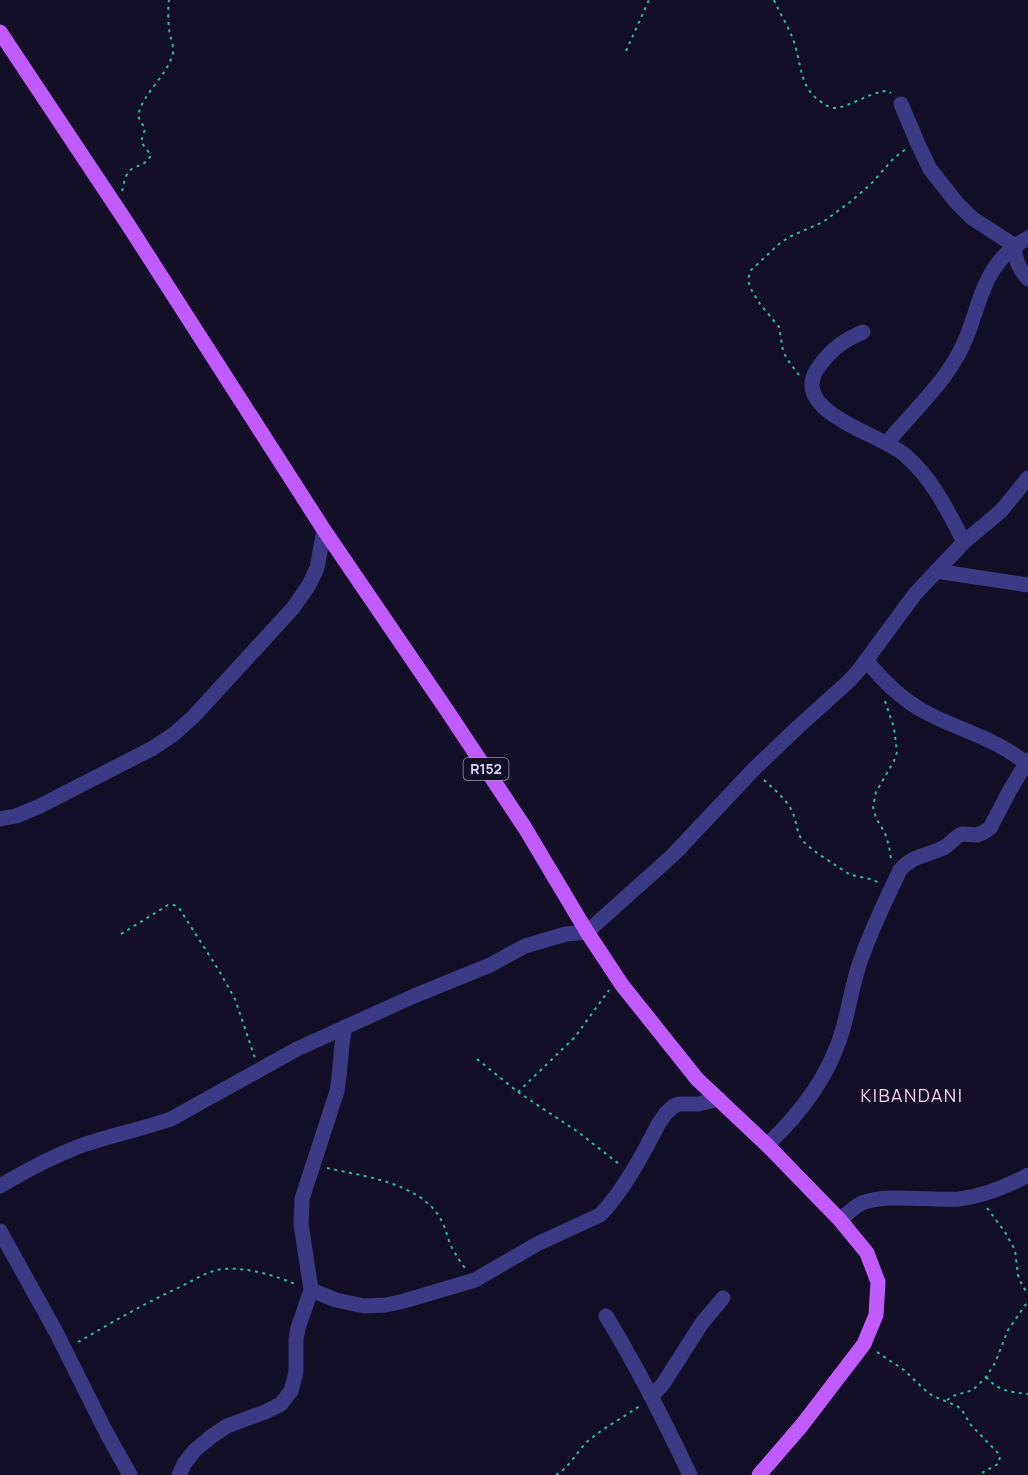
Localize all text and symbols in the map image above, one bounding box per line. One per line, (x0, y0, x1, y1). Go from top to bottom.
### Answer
road number: R152 (464, 758, 508, 780)
district label: KIBANDANI (861, 1083, 963, 1107)

